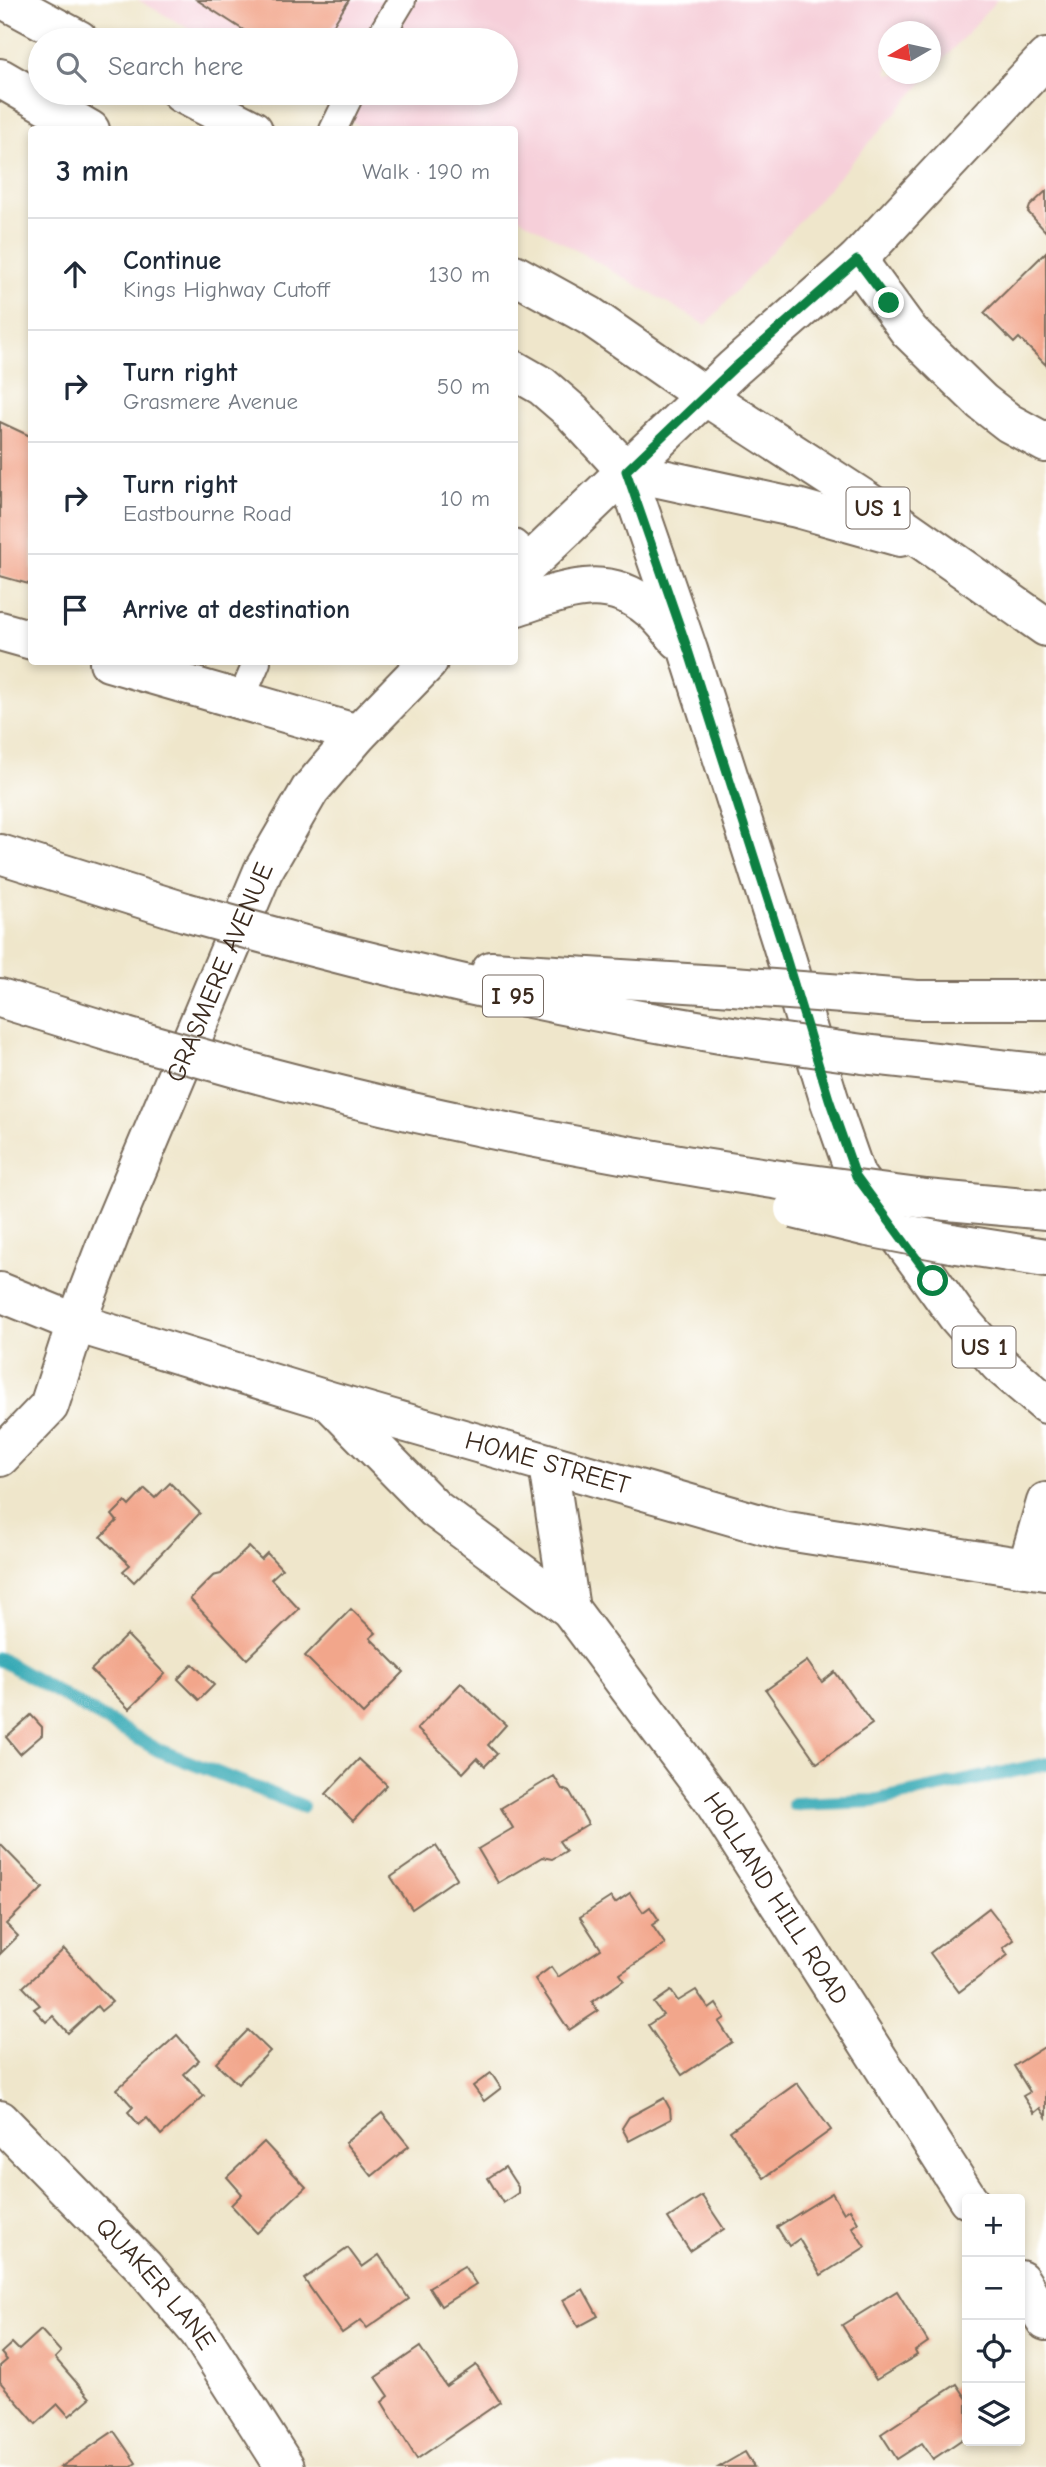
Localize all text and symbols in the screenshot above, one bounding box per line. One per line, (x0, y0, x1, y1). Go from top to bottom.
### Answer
north arrow (878, 21, 941, 84)
search box (28, 28, 518, 105)
icon: search (52, 48, 90, 86)
text: Search here (108, 52, 243, 82)
text: 3 min (56, 154, 129, 189)
text: Walk · 190 m (362, 158, 490, 185)
text: Continue (123, 246, 221, 276)
icon: ahead (56, 255, 94, 293)
text: 130 m (429, 261, 490, 288)
text: Kings Highway Cutoff (123, 276, 330, 303)
route end (873, 287, 904, 318)
text: Turn right (123, 358, 237, 388)
icon: right (56, 367, 94, 405)
text: 50 m (437, 373, 490, 400)
text: Grasmere Avenue (123, 388, 298, 415)
text: Turn right (123, 470, 237, 500)
icon: right (56, 479, 94, 517)
text: 10 m (440, 485, 490, 512)
road number: US 1 (846, 488, 910, 528)
text: Eastbourne Road (123, 500, 292, 527)
icon: arrive (56, 591, 94, 629)
text: Arrive at destination (123, 595, 350, 625)
street label: GRASMERE AVENUE (161, 858, 280, 1087)
road number: I 95 (483, 976, 543, 1016)
route start (917, 1265, 948, 1296)
road number: US 1 (953, 1326, 1016, 1367)
street label: HOME STREET (462, 1425, 634, 1501)
street label: HOLLAND HILL ROAD (697, 1787, 855, 2010)
map controls (962, 2194, 1025, 2446)
button: + (962, 2194, 1025, 2257)
street label: QUAKER LANE (89, 2211, 221, 2356)
button: − (962, 2257, 1025, 2320)
button: locate (962, 2320, 1025, 2383)
button: layers (962, 2383, 1025, 2446)

